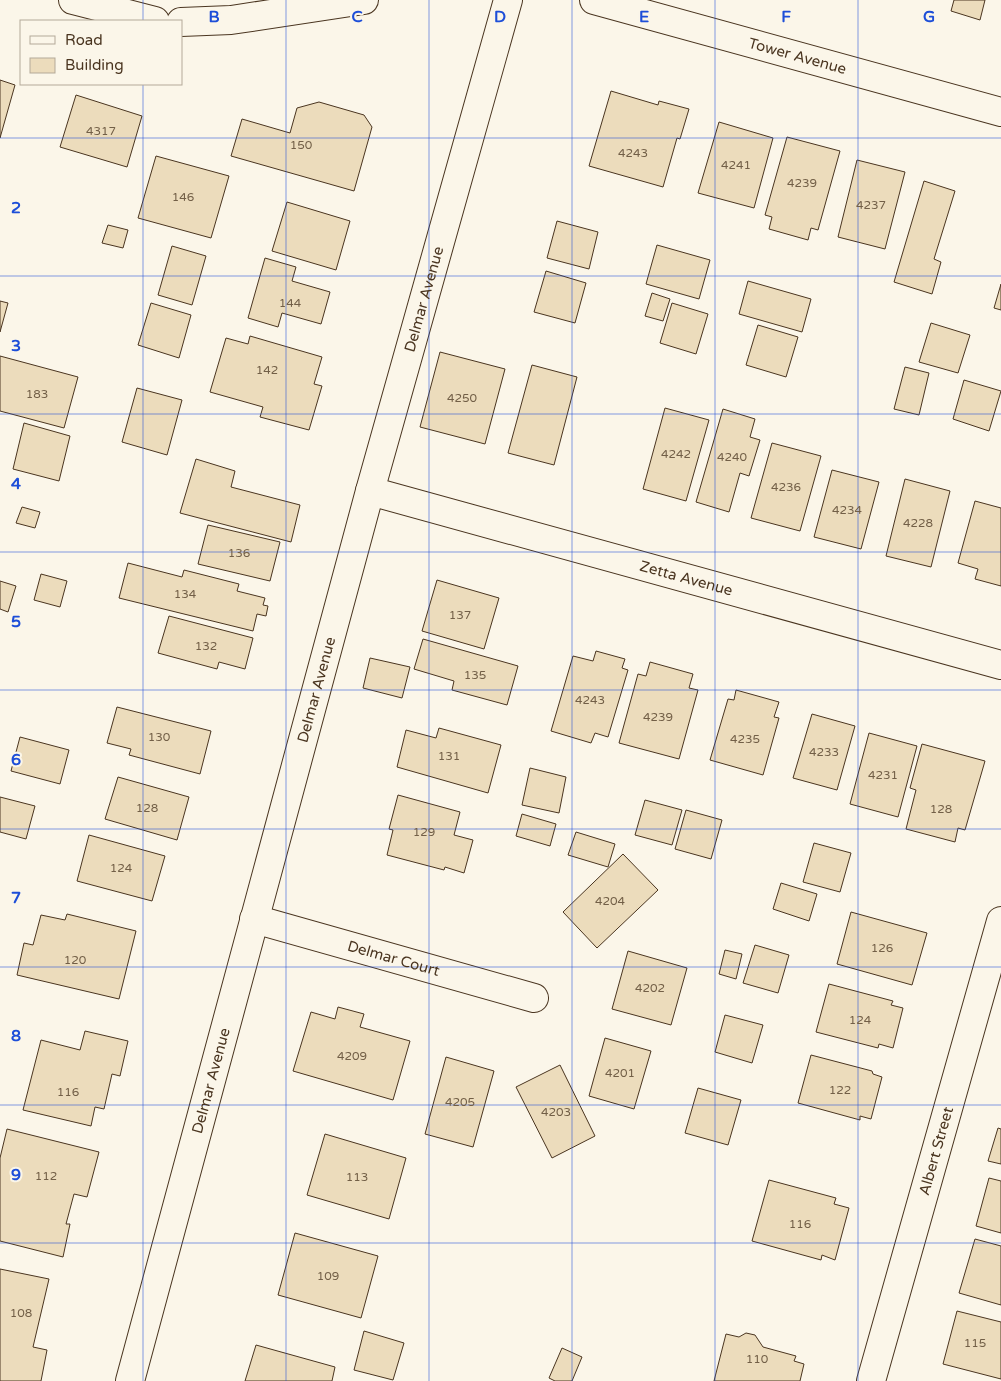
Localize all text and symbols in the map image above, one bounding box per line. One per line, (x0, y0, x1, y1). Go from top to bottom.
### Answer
text: B (208, 7, 220, 27)
text: C (351, 7, 363, 27)
text: D (494, 7, 506, 27)
text: E (639, 7, 649, 27)
text: F (781, 7, 791, 27)
text: G (923, 7, 935, 27)
legend (20, 20, 182, 85)
text: Road (65, 31, 103, 49)
street label: Tower Avenue (746, 34, 848, 78)
text: Building (65, 56, 124, 74)
house number: 4317 (86, 124, 116, 138)
house number: 150 (290, 138, 313, 152)
house number: 4243 (618, 146, 648, 160)
house number: 4241 (721, 158, 751, 172)
house number: 4239 (787, 176, 817, 190)
house number: 146 (172, 190, 194, 204)
text: 2 (11, 198, 21, 218)
house number: 4237 (856, 198, 886, 212)
street label: Delmar Avenue (401, 244, 447, 354)
house number: 144 (279, 296, 302, 310)
text: 3 (11, 336, 21, 356)
house number: 142 (256, 363, 278, 377)
house number: 183 (26, 387, 48, 401)
house number: 4250 (447, 391, 478, 405)
house number: 4242 (661, 447, 691, 461)
house number: 4240 (717, 450, 748, 464)
text: 4 (11, 474, 21, 494)
house number: 4236 (771, 480, 801, 494)
house number: 4234 (832, 503, 863, 517)
house number: 4228 (903, 516, 933, 530)
house number: 136 (228, 546, 250, 560)
street label: Zetta Avenue (638, 557, 735, 600)
house number: 134 (174, 587, 197, 601)
house number: 137 (449, 608, 471, 622)
text: 5 (11, 612, 21, 632)
street label: Delmar Avenue (294, 635, 339, 745)
house number: 132 (195, 639, 217, 653)
house number: 135 (464, 668, 486, 682)
house number: 4243 (575, 693, 605, 707)
house number: 4239 (643, 710, 673, 724)
house number: 130 (148, 730, 171, 744)
house number: 4235 (730, 732, 760, 746)
house number: 4233 (809, 745, 839, 759)
house number: 131 (438, 749, 460, 763)
text: 6 (11, 750, 21, 770)
house number: 4231 (868, 768, 898, 782)
house number: 128 (136, 801, 158, 815)
house number: 128 (930, 802, 952, 816)
house number: 129 (413, 825, 435, 839)
house number: 124 (110, 861, 133, 875)
text: 7 (11, 888, 21, 908)
house number: 4204 (595, 894, 626, 908)
street label: Delmar Court (345, 937, 442, 980)
house number: 126 (871, 941, 893, 955)
house number: 120 (64, 953, 87, 967)
house number: 4202 (635, 981, 665, 995)
house number: 124 (849, 1013, 872, 1027)
text: 8 (11, 1026, 21, 1046)
street label: Delmar Avenue (188, 1026, 234, 1136)
house number: 4209 (337, 1049, 367, 1063)
house number: 4201 (605, 1066, 635, 1080)
house number: 122 (829, 1083, 851, 1097)
house number: 116 (57, 1085, 79, 1099)
house number: 4205 (445, 1095, 475, 1109)
street label: Albert Street (915, 1104, 957, 1197)
house number: 4203 (541, 1105, 571, 1119)
text: 9 (11, 1165, 21, 1185)
house number: 112 (35, 1169, 57, 1183)
house number: 113 (346, 1170, 368, 1184)
house number: 116 (789, 1217, 811, 1231)
house number: 109 (317, 1269, 339, 1283)
house number: 108 (10, 1306, 32, 1320)
house number: 115 (964, 1336, 986, 1350)
house number: 110 (746, 1352, 769, 1366)

